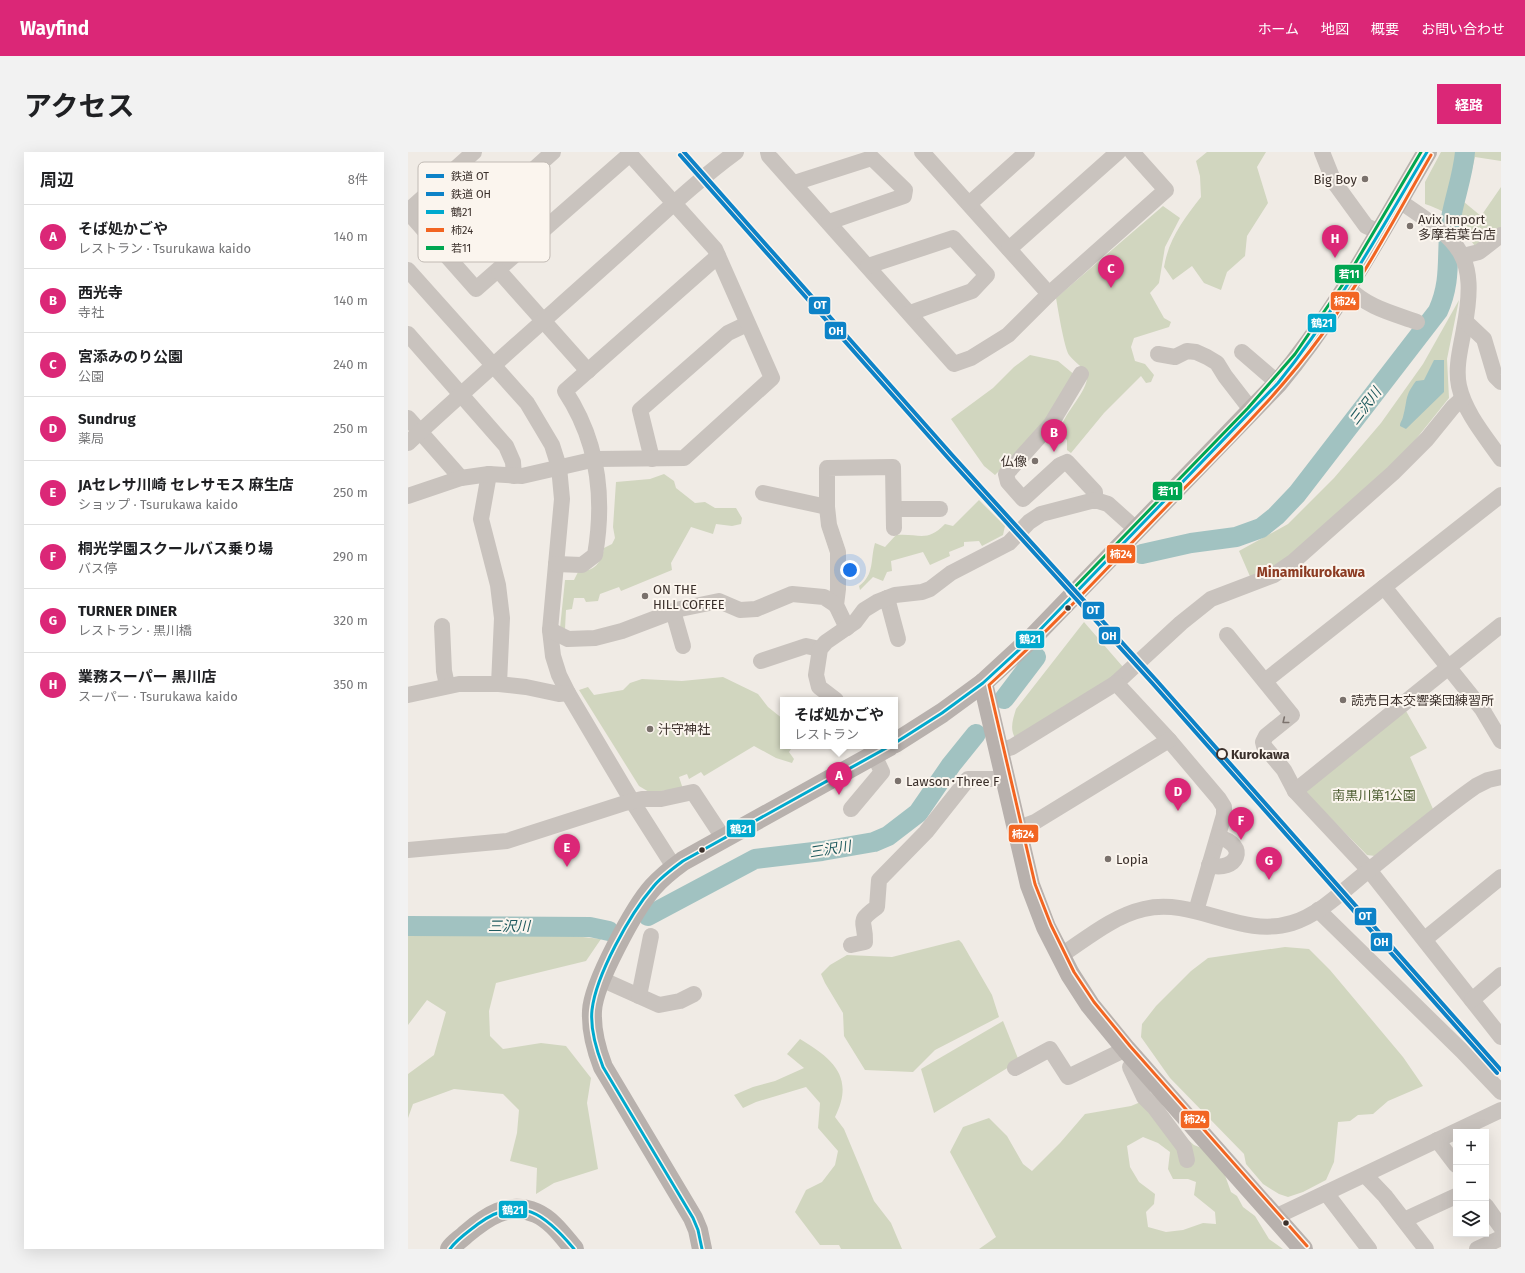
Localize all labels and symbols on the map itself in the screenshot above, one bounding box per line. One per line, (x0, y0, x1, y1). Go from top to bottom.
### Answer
legend (418, 162, 550, 262)
text: 鉄道 OT (451, 170, 489, 183)
place label: Big Boy (1313, 172, 1358, 187)
marker: Big Boy (1360, 174, 1370, 184)
text: 鉄道 OH (451, 188, 491, 201)
text: 鶴21 (451, 206, 472, 219)
place label: Avix Import 多摩若葉台店 (1418, 212, 1496, 242)
marker: Avix Import 多摩若葉台店 (1405, 221, 1415, 231)
text: 柿24 (451, 224, 473, 237)
pin: H (1322, 225, 1348, 258)
text: 若11 (451, 242, 471, 255)
pin: C (1098, 255, 1124, 288)
line badge: 若11 (1334, 264, 1364, 284)
text: 若11 (1338, 268, 1360, 281)
line badge: 柿24 (1330, 291, 1360, 311)
text: 柿24 (1334, 295, 1356, 308)
line badge: OT (808, 296, 831, 315)
text: OT (813, 299, 827, 312)
line badge: 鶴21 (1307, 313, 1337, 333)
text: 鶴21 (1310, 317, 1333, 330)
line badge: OH (824, 321, 847, 340)
text: OH (829, 325, 843, 338)
water label: 三沢川 (1346, 383, 1386, 428)
pin: B (1041, 419, 1067, 452)
place label: 仏像 (1001, 454, 1027, 469)
marker: 仏像 (1030, 456, 1040, 466)
line badge: 若11 (1152, 481, 1183, 501)
text: 若11 (1157, 485, 1179, 498)
line badge: 柿24 (1106, 544, 1136, 564)
text: 柿24 (1110, 548, 1132, 561)
your location (840, 560, 860, 580)
district label: Minamikurokawa (1257, 564, 1366, 581)
place label: ON THE HILL COFFEE (653, 582, 725, 612)
marker: ON THE HILL COFFEE (640, 591, 650, 601)
line badge: OT (1082, 601, 1105, 620)
unlabelled marker (1063, 603, 1073, 613)
text: OT (1086, 604, 1100, 617)
line badge: OH (1098, 626, 1121, 645)
line badge: 鶴21 (1015, 630, 1045, 649)
text: OH (1102, 630, 1116, 643)
text: 鶴21 (1018, 633, 1041, 646)
place label: 読売日本交響楽団練習所 (1351, 693, 1494, 708)
marker: 読売日本交響楽団練習所 (1338, 695, 1348, 705)
one-way arrow (1283, 716, 1290, 723)
place label: 汁守神社 (658, 722, 710, 737)
marker: 汁守神社 (645, 724, 655, 734)
place label: Kurokawa (1231, 747, 1290, 762)
marker: Kurokawa (1216, 748, 1228, 760)
pin: A (826, 762, 852, 795)
place label: Lawson･Three F (906, 774, 1000, 789)
marker: Lawson･Three F (893, 776, 903, 786)
pin: D (1165, 778, 1191, 811)
park label: 南黒川第1公園 (1332, 788, 1416, 803)
pin: F (1228, 807, 1254, 840)
line badge: 鶴21 (726, 819, 756, 838)
text: 鶴21 (729, 823, 752, 836)
line badge: 柿24 (1008, 824, 1039, 843)
text: 柿24 (1012, 828, 1034, 841)
pin: E (554, 834, 580, 867)
water label: 三沢川 (808, 838, 854, 861)
unlabelled marker (697, 845, 707, 855)
pin: G (1256, 847, 1282, 880)
place label: Lopia (1116, 852, 1148, 867)
marker: Lopia (1103, 854, 1113, 864)
line badge: OT (1354, 907, 1377, 926)
text: OT (1358, 910, 1372, 923)
water label: 三沢川 (488, 918, 532, 935)
line badge: OH (1370, 932, 1393, 952)
text: OH (1374, 936, 1388, 949)
line badge: 柿24 (1180, 1110, 1210, 1129)
text: 柿24 (1184, 1113, 1206, 1126)
line badge: 鶴21 (498, 1200, 528, 1219)
text: 鶴21 (501, 1204, 524, 1217)
unlabelled marker (1281, 1218, 1291, 1228)

